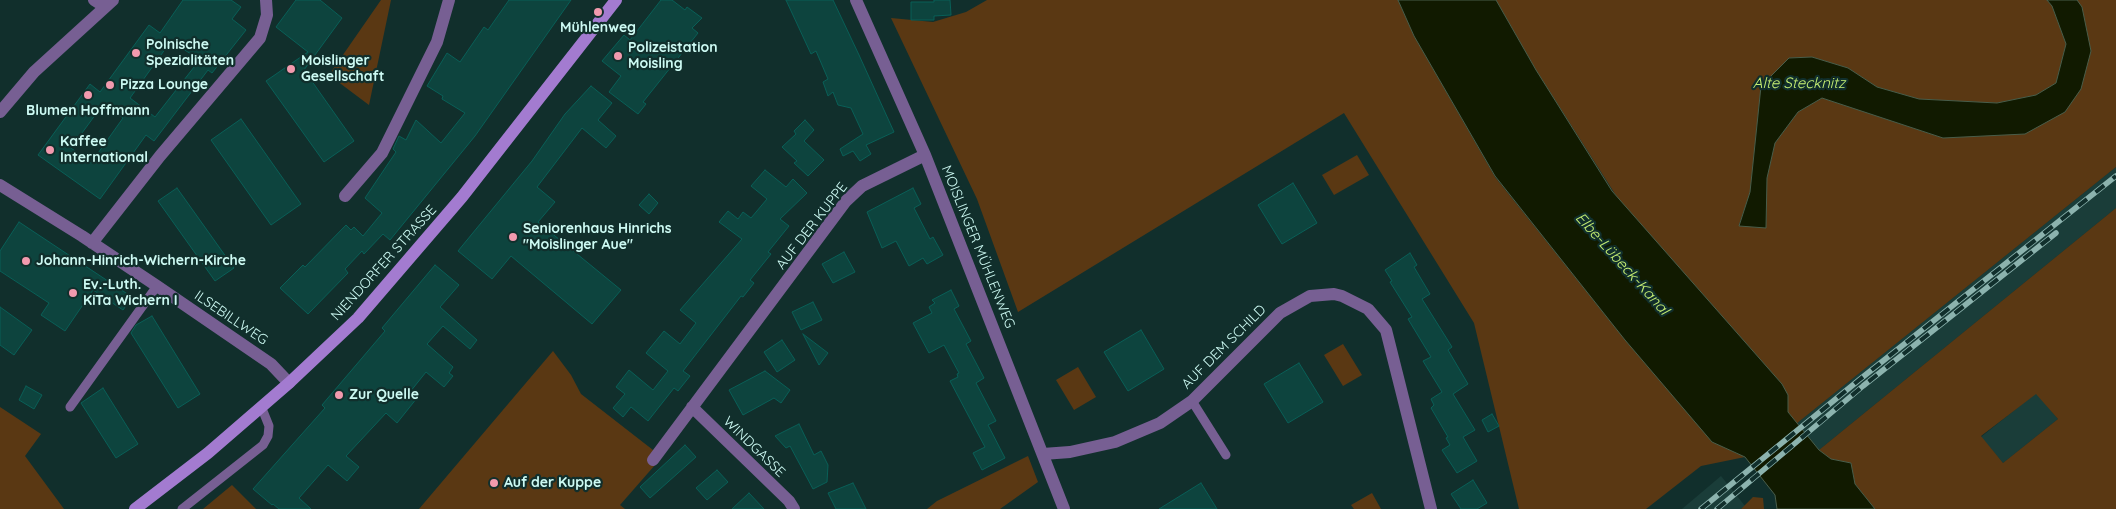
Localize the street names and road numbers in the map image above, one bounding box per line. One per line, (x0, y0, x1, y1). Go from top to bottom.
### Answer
street label: MOISLINGER MÜHLENWEG (938, 163, 1018, 331)
street label: AUF DER KUPPE (773, 179, 851, 273)
street label: NIENDORFER STRASSE (328, 202, 440, 324)
street label: ILSEBILLWEG (191, 287, 271, 349)
street label: AUF DEM SCHILD (1178, 301, 1270, 393)
street label: WINDGASSE (719, 413, 789, 481)

